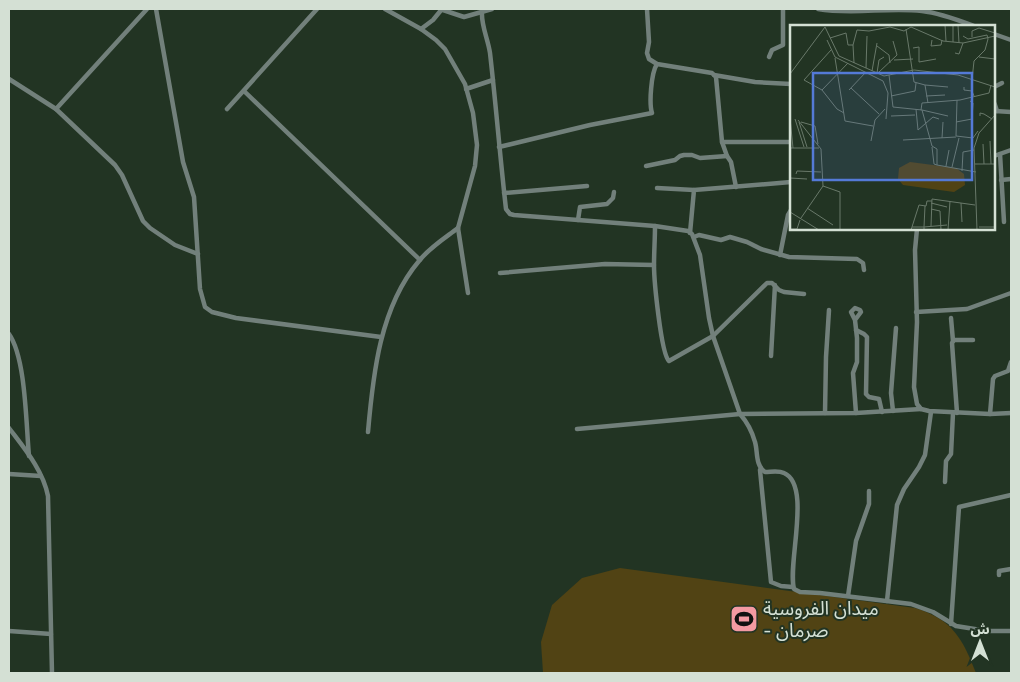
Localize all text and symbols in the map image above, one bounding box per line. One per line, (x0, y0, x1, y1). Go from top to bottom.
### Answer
inset map (790, 25, 995, 230)
place label: ميدان الفروسية - صرمان (763, 596, 879, 643)
sports icon: ميدان الفروسية - صرمان (729, 604, 759, 634)
north arrow (955, 617, 1005, 667)
text: ش (970, 620, 990, 638)

